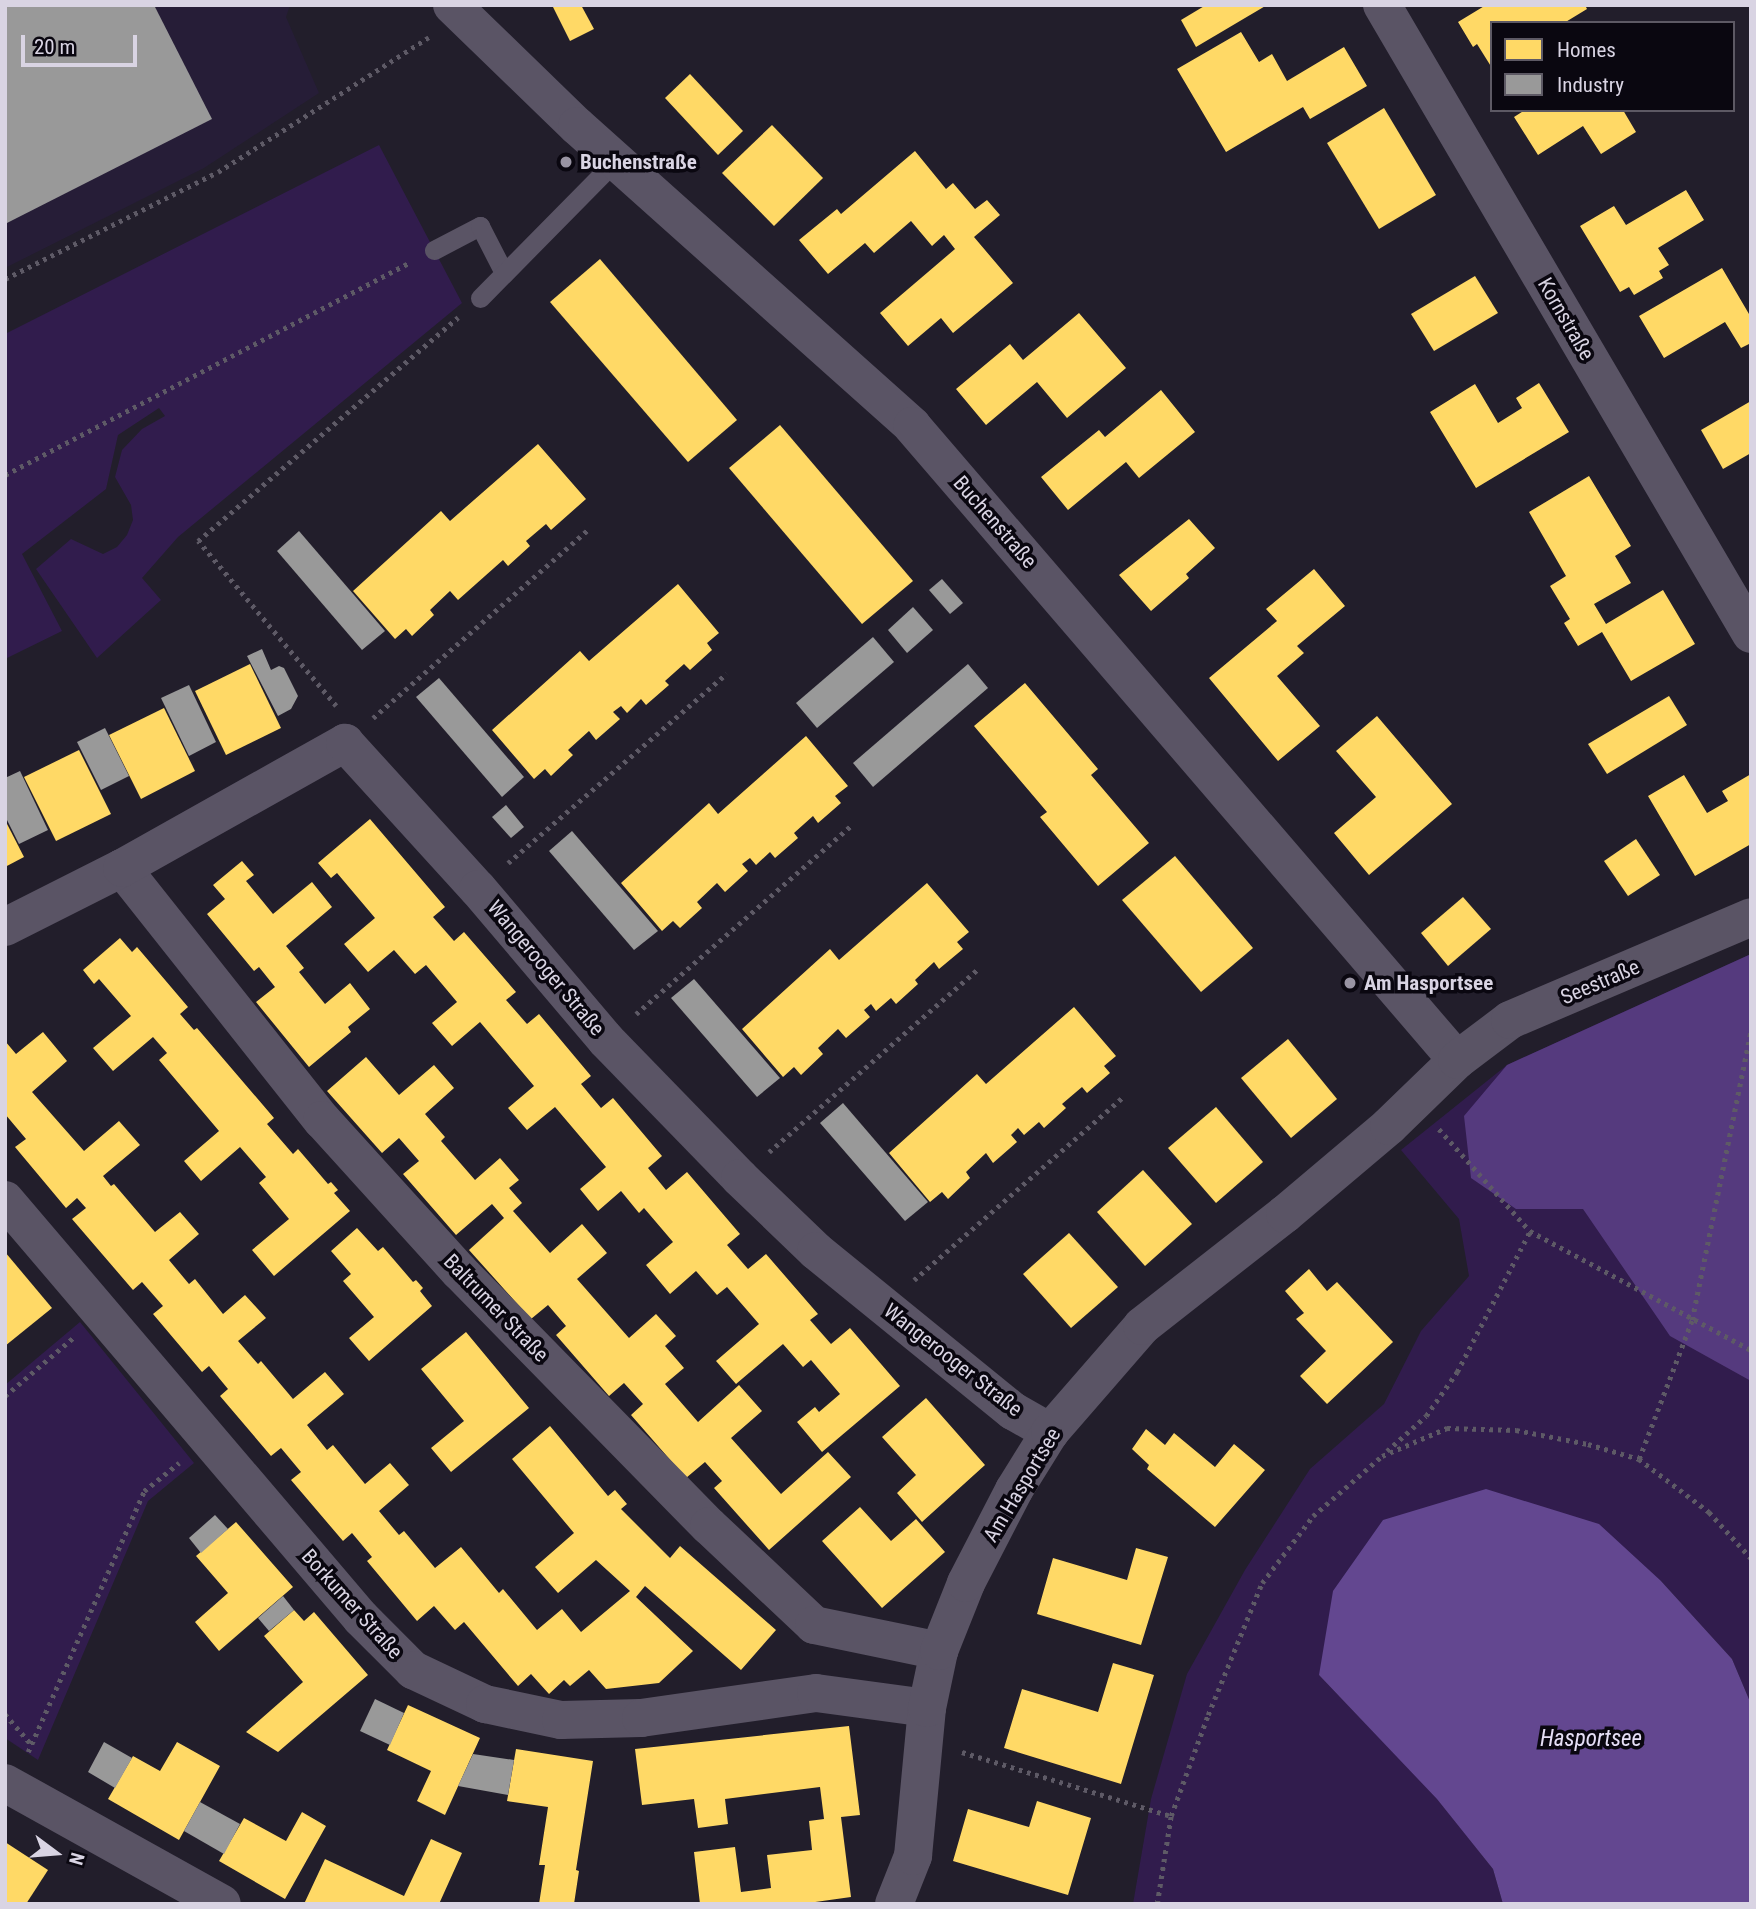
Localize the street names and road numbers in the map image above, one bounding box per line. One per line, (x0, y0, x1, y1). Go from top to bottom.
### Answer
street label: Kornstraße (1532, 273, 1600, 365)
street label: Buchenstraße (948, 471, 1042, 573)
street label: Wangerooger Straße (482, 895, 610, 1041)
street label: Seestraße (1557, 954, 1643, 1010)
street label: Baltrumer Straße (438, 1249, 554, 1367)
street label: Wangerooger Straße (879, 1298, 1027, 1422)
street label: Am Hasportsee (978, 1423, 1066, 1547)
street label: Borkumer Straße (296, 1544, 408, 1664)

